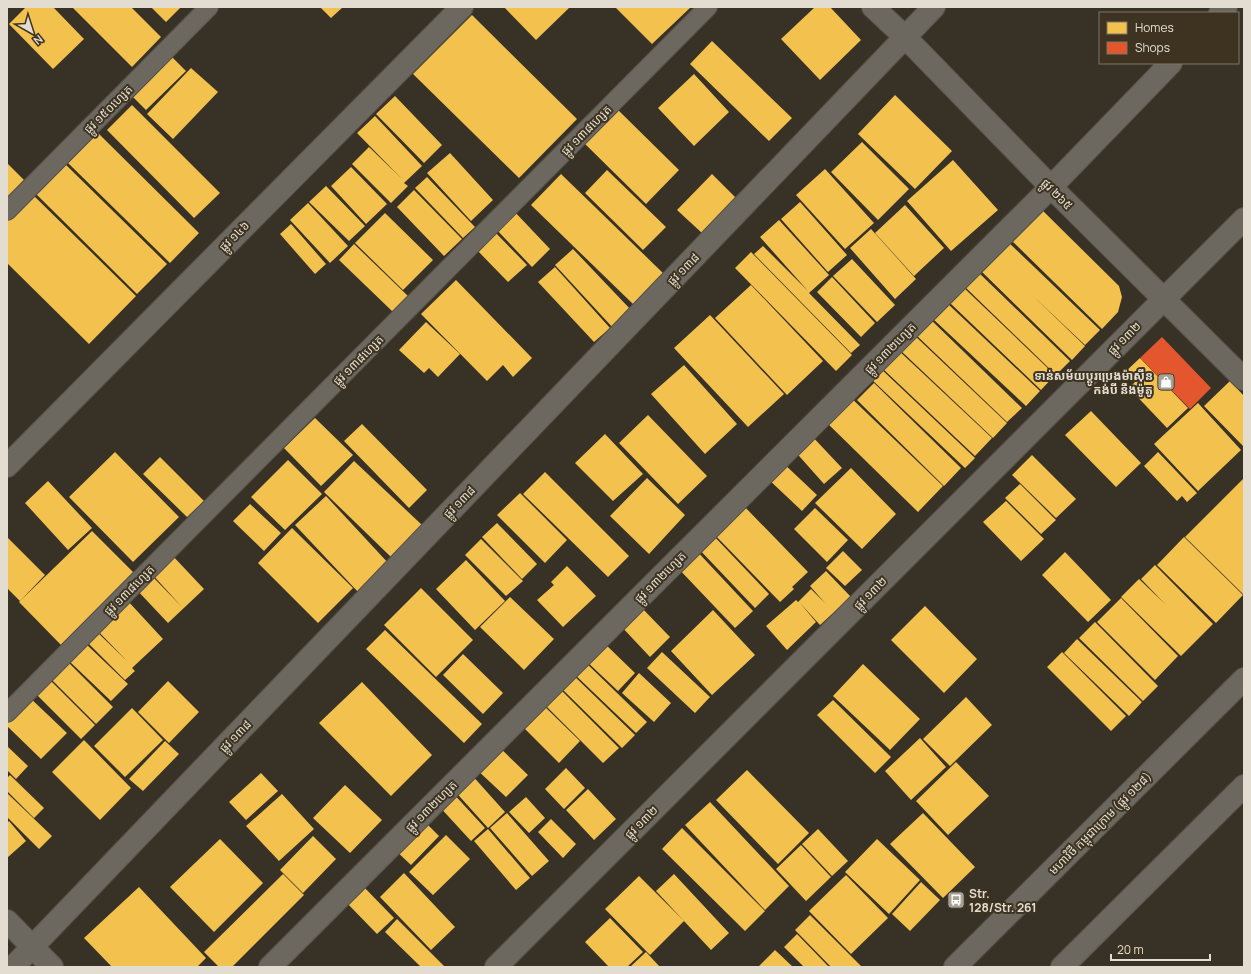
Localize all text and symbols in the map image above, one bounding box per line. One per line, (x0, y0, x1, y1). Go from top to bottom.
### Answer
north arrow (12, 12, 52, 52)
legend (1099, 12, 1239, 64)
text: Homes (1135, 19, 1174, 36)
text: N (31, 32, 46, 49)
text: Shops (1135, 39, 1170, 56)
street label: ផ្លូវ ១៥០ហ្សេត (80, 81, 138, 139)
street label: ផ្លូវ ១៣៨ហ្សេត (557, 101, 617, 161)
street label: ផ្លូវ ២៦៥ (1036, 174, 1077, 215)
street label: ផ្លូវ ១៤៦ (215, 217, 255, 257)
street label: ផ្លូវ ១៣៨ (663, 249, 705, 291)
street label: ផ្លូវ ១៣២ហ្សេត (860, 318, 921, 379)
street label: ផ្លូវ ១៣២ (1104, 318, 1146, 360)
street label: ផ្លូវ ១៣៨ហ្សេត (329, 331, 389, 391)
place label: ទាន់សម័យប្តូរប្រេងម៉ាសុីន កង់បី នឹងម៉ូតូ (1034, 367, 1153, 398)
shop icon: ទាន់សម័យប្តូរប្រេងម៉ាសុីន កង់បី នឹងម៉ូតូ (1156, 372, 1176, 392)
street label: ផ្លូវ ១៣៨ (439, 482, 481, 524)
street label: ផ្លូវ ១៣២ហ្សេត (630, 547, 691, 608)
street label: ផ្លូវ ១៣៨ហ្សេត (100, 561, 160, 621)
street label: ផ្លូវ ១៣២ (850, 573, 892, 615)
street label: ផ្លូវ ១៣៨ (215, 716, 257, 758)
street label: មហាវិថី កម្ពុជាក្រោម (ផ្លូវ ១២៨) (1045, 768, 1157, 880)
street label: ផ្លូវ ១៣២ហ្សេត (401, 776, 462, 837)
street label: ផ្លូវ ១៣២ (621, 802, 663, 844)
place label: Str. 128/Str. 261 (969, 885, 1037, 916)
bus stop icon: Str. 128/Str. 261 (946, 890, 966, 910)
scale bar (1111, 936, 1210, 962)
text: 20 m (1117, 941, 1144, 958)

